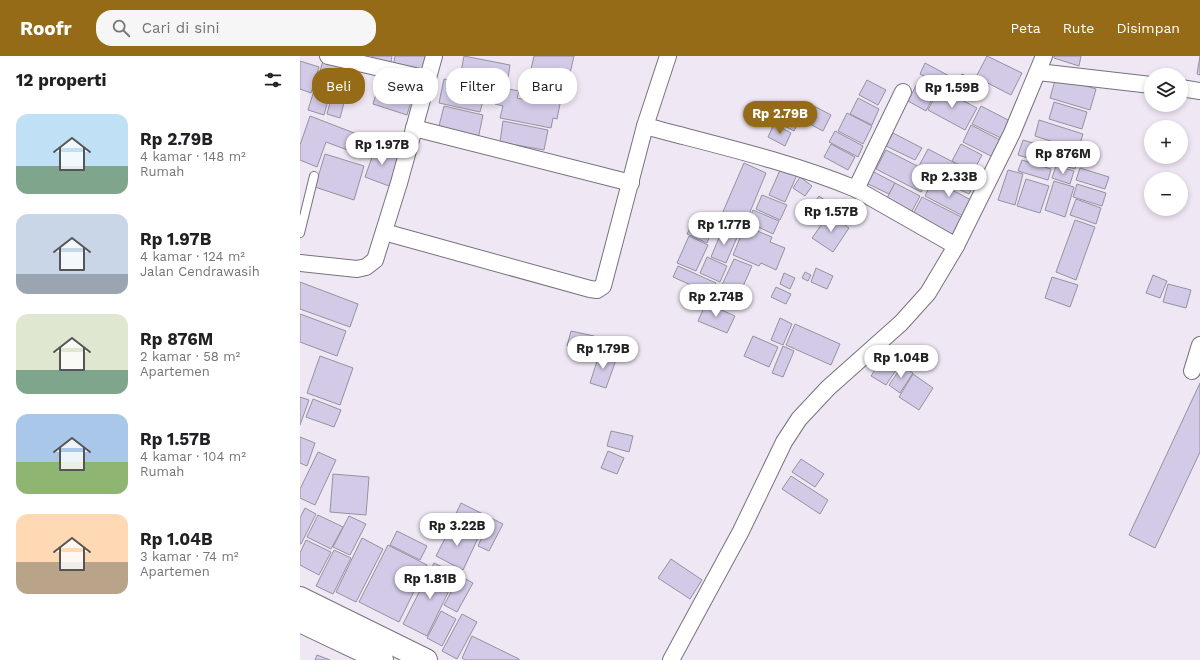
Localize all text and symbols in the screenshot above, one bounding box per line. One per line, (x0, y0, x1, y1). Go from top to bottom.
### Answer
search box (96, 10, 376, 46)
text: Roofr (20, 17, 72, 40)
icon: search (110, 17, 132, 39)
text: Cari di sini (142, 19, 219, 37)
text: Peta (1011, 20, 1041, 36)
text: Rute (1063, 20, 1094, 36)
text: Disimpan (1116, 20, 1180, 36)
chip: Beli (312, 68, 365, 104)
chip: Sewa (373, 68, 438, 104)
chip: Filter (446, 68, 510, 104)
chip: Baru (518, 68, 577, 104)
map controls (1144, 68, 1188, 216)
button: layers (1144, 68, 1188, 112)
icon: filters (262, 69, 284, 91)
text: 12 properti (16, 70, 106, 90)
pin: Rp 1.59B (911, 75, 993, 109)
text: Rp 1.59B (925, 80, 979, 95)
pin: Rp 2.79B (739, 101, 821, 135)
text: Rp 2.79B (752, 106, 808, 121)
button: + (1144, 120, 1188, 164)
text: Rp 2.79B (140, 129, 213, 149)
icon: home (48, 130, 96, 178)
pin: Rp 1.97B (341, 132, 423, 166)
text: Rp 1.97B (355, 137, 409, 152)
pin: Rp 876M (1026, 141, 1100, 175)
text: Rp 876M (1035, 146, 1091, 161)
text: 4 kamar · 148 m² (140, 149, 246, 164)
text: Rumah (140, 164, 184, 179)
pin: Rp 2.33B (908, 164, 990, 198)
text: Rp 2.33B (921, 169, 977, 184)
button: − (1144, 172, 1188, 216)
pin: Rp 1.57B (790, 199, 872, 233)
text: Rp 1.57B (804, 204, 858, 219)
pin: Rp 1.77B (683, 212, 765, 246)
text: Rp 1.77B (697, 217, 751, 232)
text: Rp 1.97B (140, 229, 211, 249)
icon: home (48, 230, 96, 278)
text: 4 kamar · 124 m² (140, 249, 245, 264)
text: Jalan Cendrawasih (140, 264, 260, 279)
pin: Rp 2.74B (675, 284, 757, 318)
text: Rp 2.74B (689, 289, 743, 304)
text: Rp 876M (140, 329, 213, 349)
icon: home (48, 330, 96, 378)
pin: Rp 1.79B (562, 336, 644, 370)
text: Rp 1.79B (576, 341, 630, 356)
pin: Rp 1.04B (860, 345, 942, 379)
text: 2 kamar · 58 m² (140, 349, 240, 364)
text: Rp 1.04B (873, 350, 929, 365)
text: Apartemen (140, 364, 210, 379)
text: Rp 1.57B (140, 429, 211, 449)
icon: home (48, 430, 96, 478)
text: 4 kamar · 104 m² (140, 449, 246, 464)
text: Rumah (140, 464, 184, 479)
pin: Rp 3.22B (416, 513, 498, 547)
text: Rp 3.22B (429, 518, 485, 533)
text: Rp 1.04B (140, 529, 213, 549)
icon: home (48, 530, 96, 578)
text: 3 kamar · 74 m² (140, 549, 239, 564)
text: Apartemen (140, 564, 210, 579)
pin: Rp 1.81B (389, 566, 471, 600)
text: Rp 1.81B (404, 571, 456, 586)

